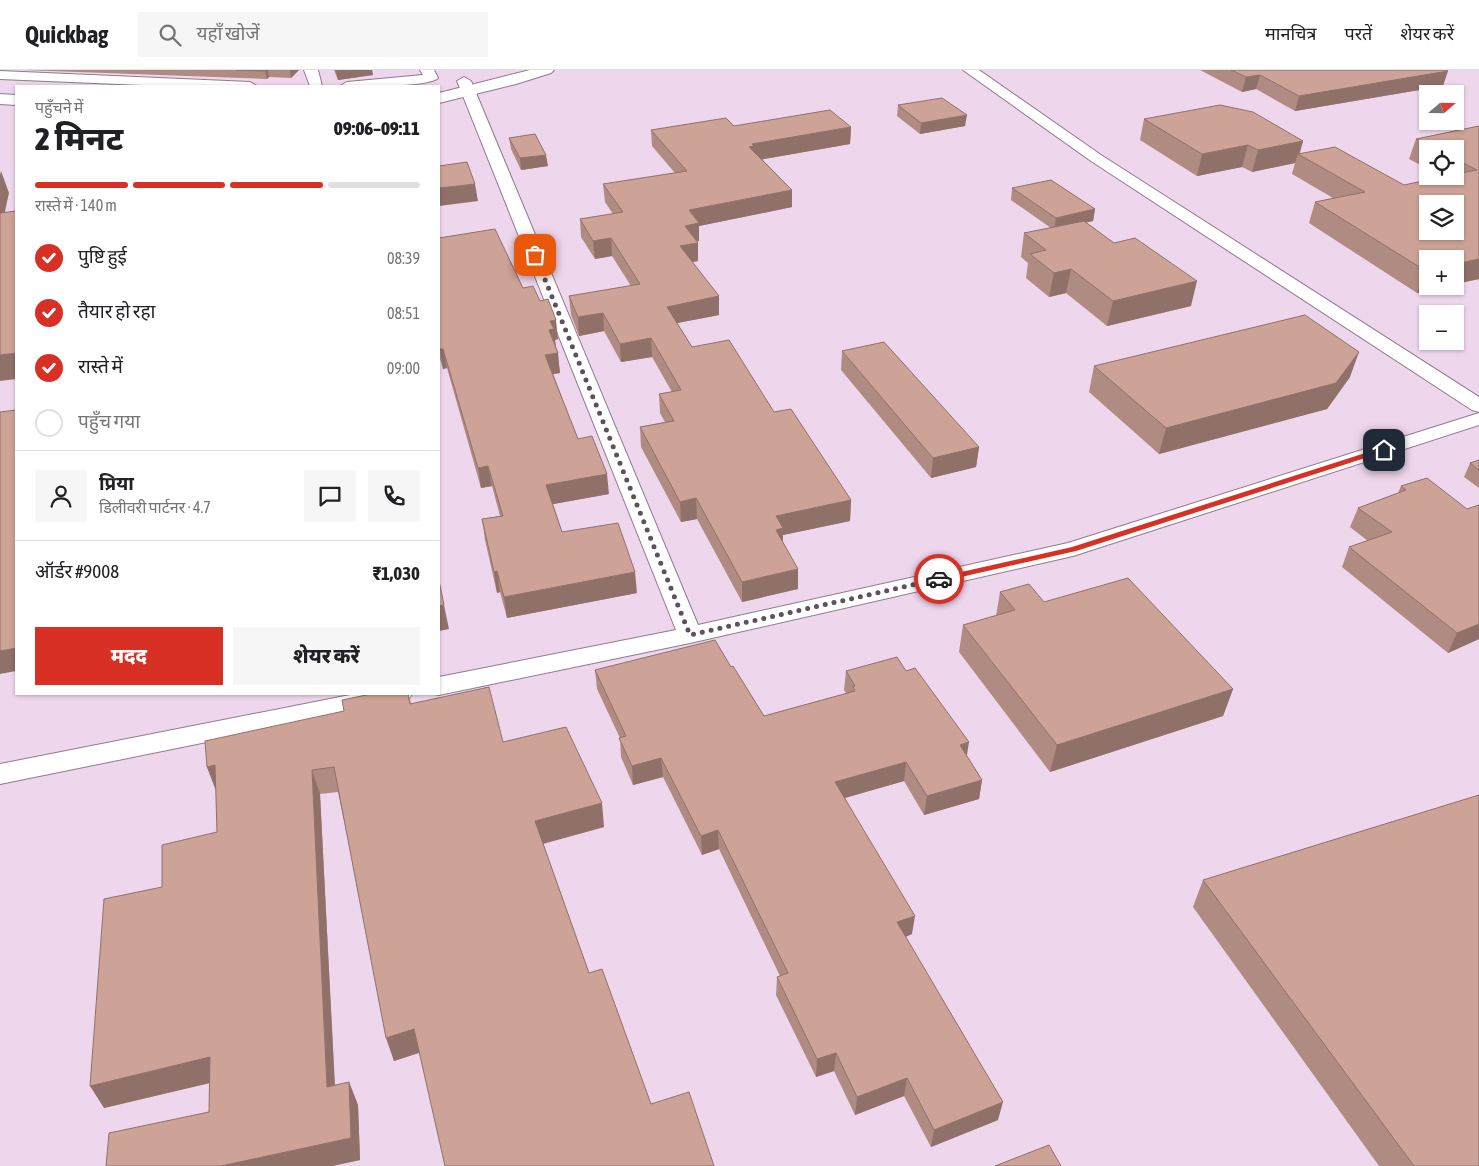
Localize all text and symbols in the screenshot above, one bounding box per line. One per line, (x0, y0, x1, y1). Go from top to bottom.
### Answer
search box (138, 12, 488, 57)
text: Quickbag (25, 21, 108, 48)
icon: search (156, 21, 184, 49)
text: यहाँ खोजें (196, 22, 260, 44)
text: मानचित्र (1265, 23, 1316, 44)
text: परतें (1344, 23, 1372, 44)
text: शेयर करें (1400, 23, 1454, 44)
north arrow (1419, 85, 1464, 130)
map controls (1419, 85, 1464, 350)
text: पहुँचने में (35, 98, 83, 116)
text: 09:06–09:11 (334, 117, 420, 139)
text: 2 मिनट (35, 120, 123, 157)
button: locate (1419, 140, 1464, 185)
button: layers (1419, 195, 1464, 240)
text: रास्ते में · 140 m (35, 196, 117, 214)
pin (514, 234, 556, 276)
icon: bag (521, 241, 549, 269)
icon: check (35, 244, 63, 272)
text: पुष्टि हुई (78, 245, 127, 267)
text: 08:39 (387, 249, 420, 267)
button: + (1419, 250, 1464, 295)
icon: check (35, 299, 63, 327)
text: तैयार हो रहा (78, 300, 156, 322)
text: 08:51 (387, 304, 420, 322)
button: − (1419, 305, 1464, 350)
icon: check (35, 354, 63, 382)
text: रास्ते में (78, 355, 123, 377)
text: 09:00 (387, 359, 420, 377)
text: पहुँच गया (78, 410, 140, 432)
pin (1363, 429, 1405, 471)
icon: home (1370, 436, 1398, 464)
button: person (35, 470, 87, 522)
button: chat (304, 470, 356, 522)
button: phone (368, 470, 420, 522)
text: प्रिया (99, 472, 134, 494)
text: डिलीवरी पार्टनर · 4.7 (99, 498, 211, 516)
courier (914, 554, 964, 604)
text: ऑर्डर #9008 (35, 560, 119, 582)
text: ₹1,030 (373, 562, 420, 584)
icon: car (925, 565, 953, 593)
button: मदद (35, 627, 223, 685)
button: शेयर करें (233, 627, 420, 685)

